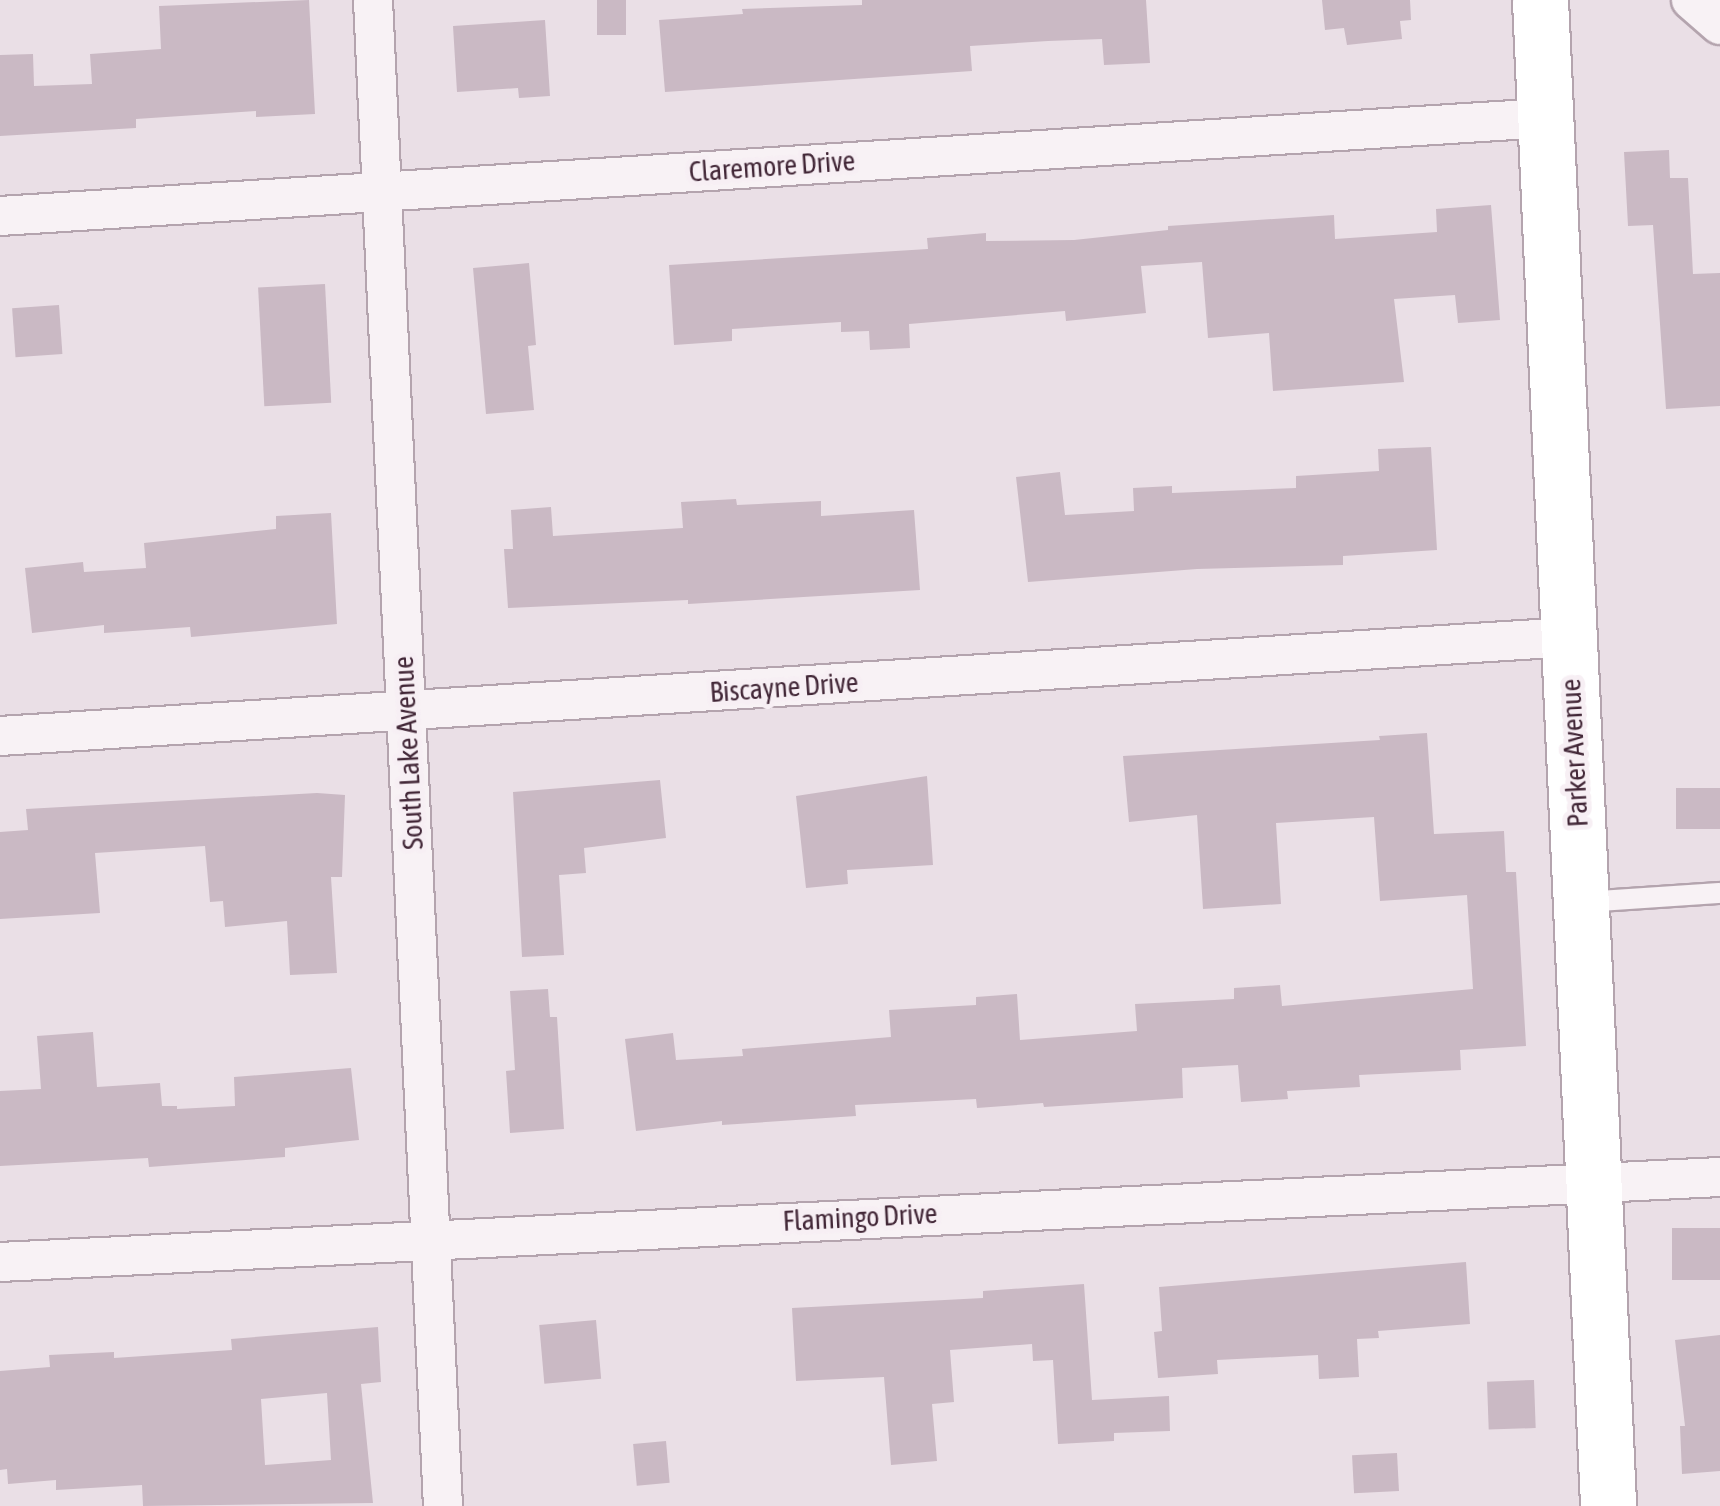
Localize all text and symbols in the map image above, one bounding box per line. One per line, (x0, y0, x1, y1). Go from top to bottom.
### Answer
street label: Claremore Drive (688, 143, 856, 189)
street label: South Lake Avenue (386, 655, 430, 851)
street label: Biscayne Drive (709, 665, 859, 709)
street label: Parker Avenue (1553, 678, 1595, 828)
street label: Flamingo Drive (782, 1196, 938, 1238)

